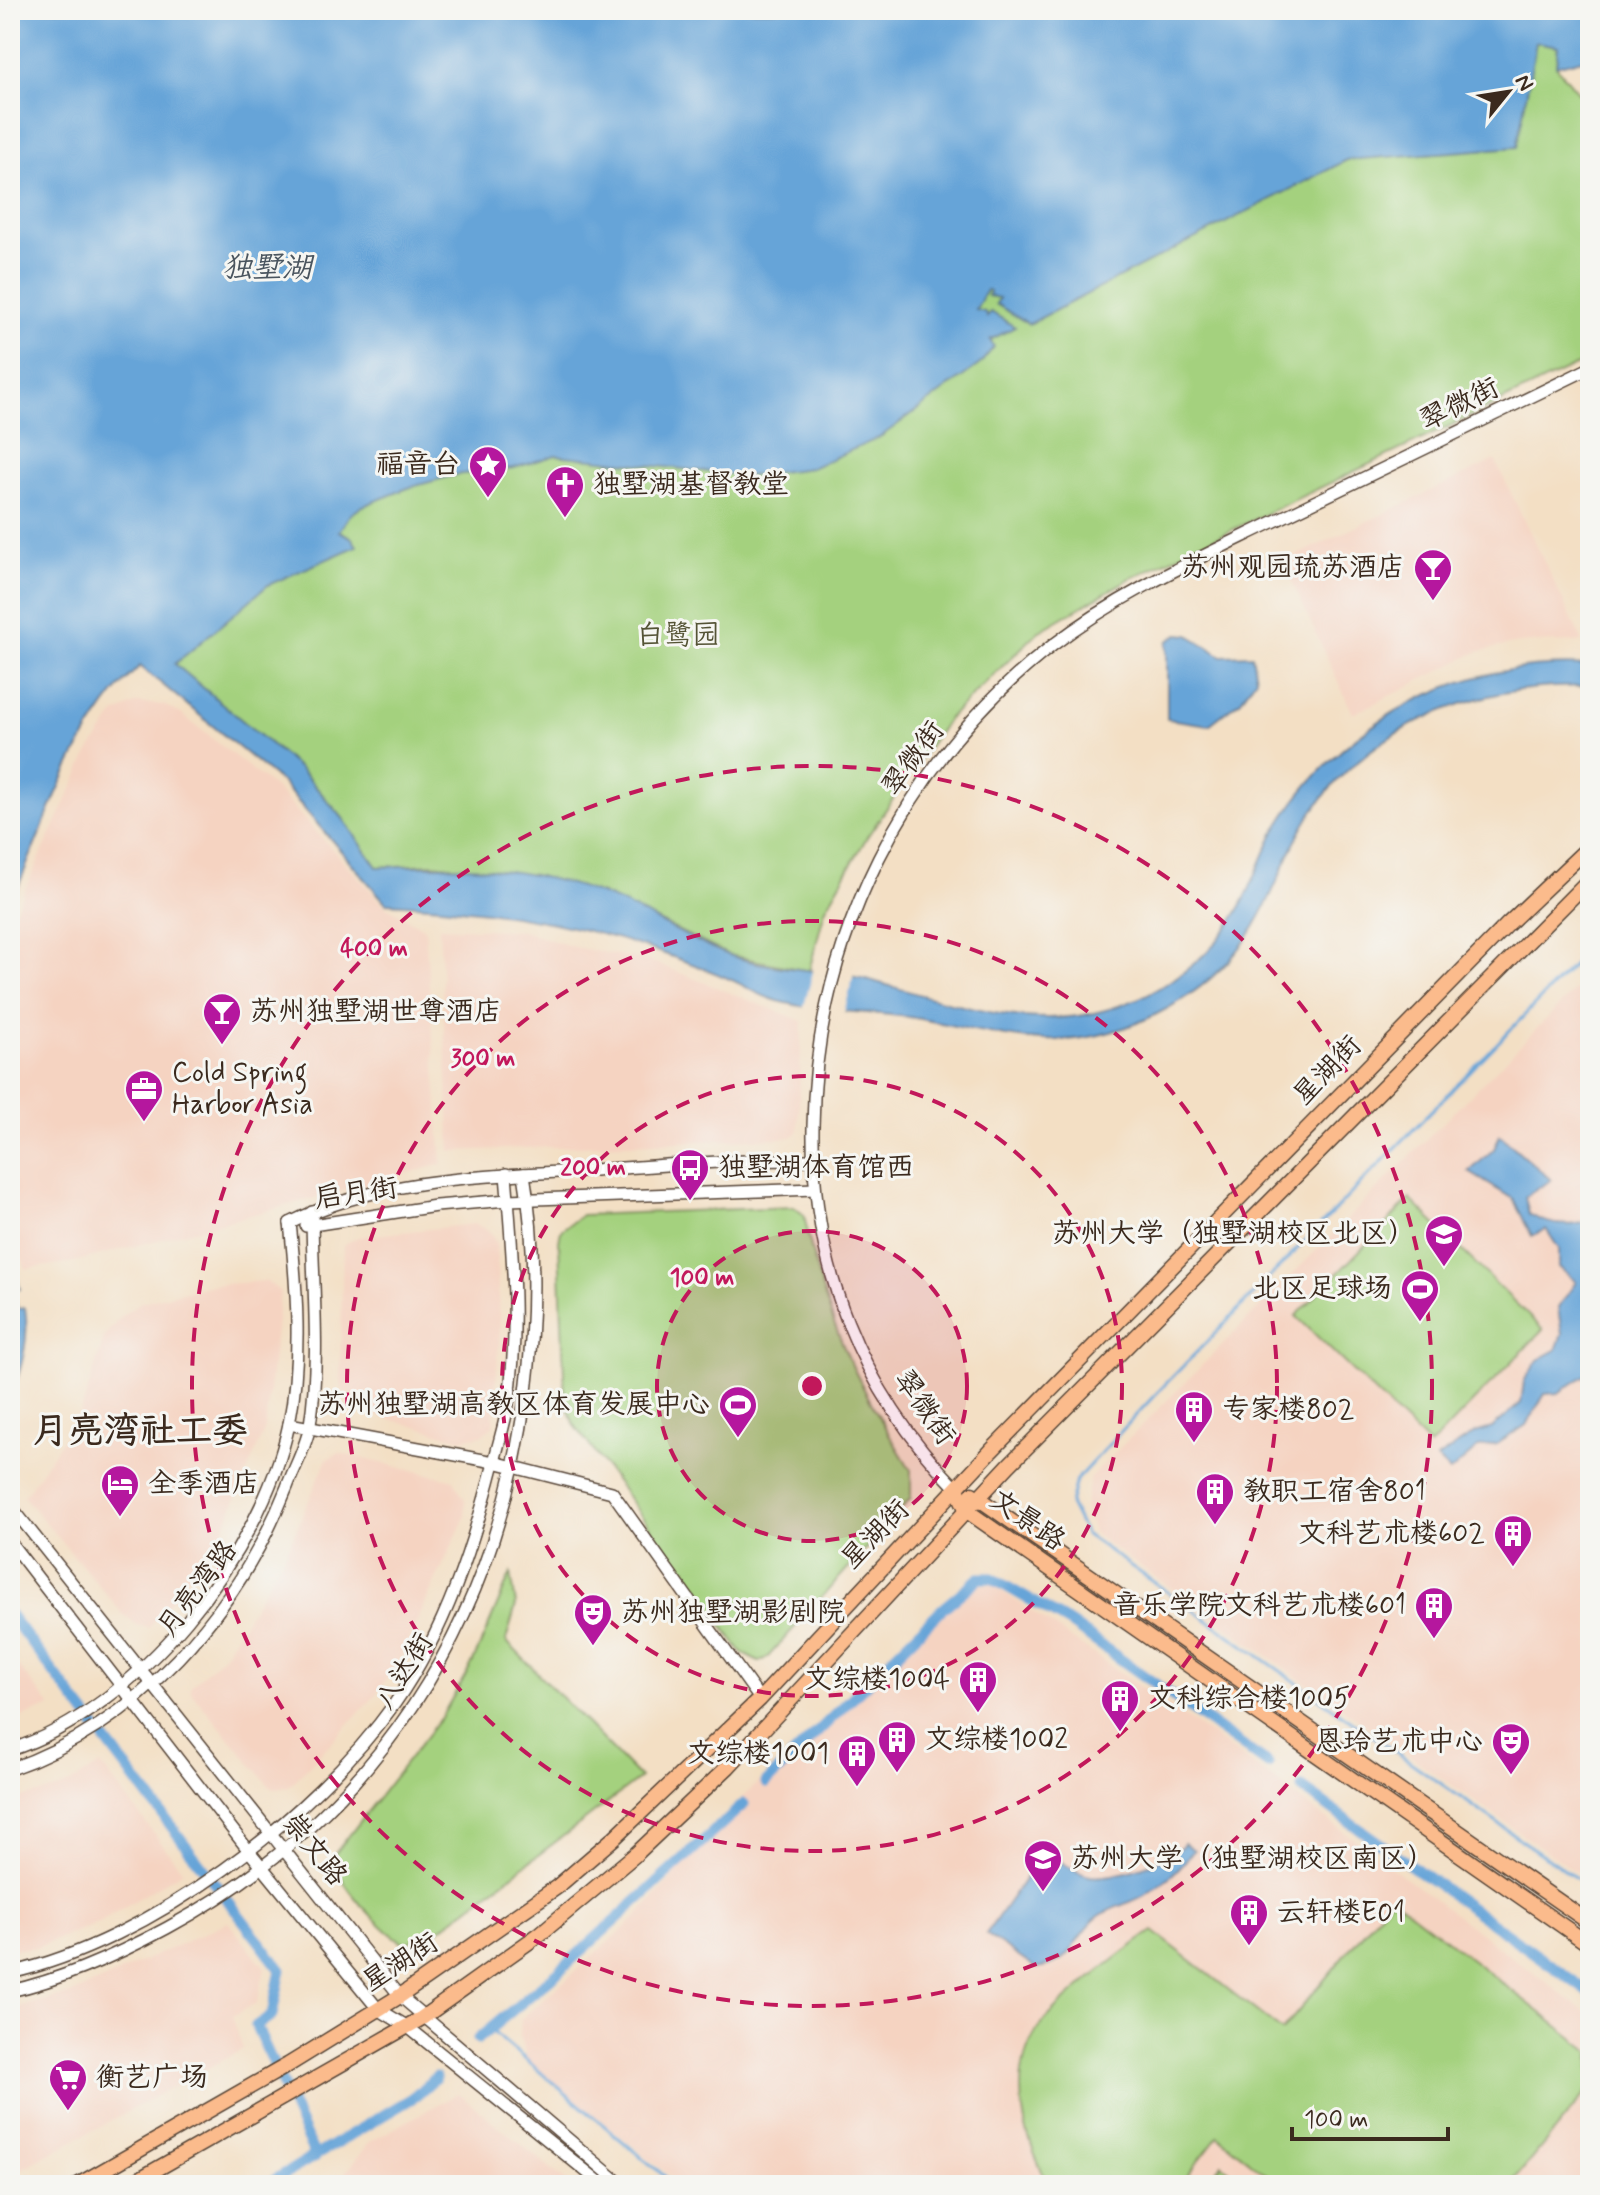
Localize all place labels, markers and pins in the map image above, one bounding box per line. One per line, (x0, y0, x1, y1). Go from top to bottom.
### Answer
place icon: 福音台 (467, 444, 509, 499)
place label: 福音台 (376, 447, 460, 484)
church icon: 独墅湖基督教堂 (544, 464, 586, 519)
place label: 独墅湖基督教堂 (593, 467, 789, 504)
bar icon: 苏州观园琉苏酒店 (1412, 547, 1454, 602)
place label: 苏州观园琉苏酒店 (1181, 550, 1405, 587)
bar icon: 苏州独墅湖世尊酒店 (201, 991, 243, 1046)
place label: 苏州独墅湖世尊酒店 (250, 994, 502, 1031)
place label: Cold Spring Harbor Asia (172, 1055, 313, 1124)
office icon: Cold Spring Harbor Asia (123, 1068, 165, 1123)
bus stop icon: 独墅湖体育馆西 (669, 1147, 711, 1202)
place label: 独墅湖体育馆西 (718, 1150, 914, 1187)
school or university icon: 苏州大学（独墅湖校区北区） (1423, 1213, 1465, 1268)
place label: 苏州大学（独墅湖校区北区） (1052, 1216, 1416, 1253)
sports icon: 北区足球场 (1399, 1268, 1441, 1323)
place label: 北区足球场 (1252, 1271, 1392, 1308)
centre of rings (798, 1372, 826, 1400)
sports icon: 苏州独墅湖高教区体育发展中心 (717, 1384, 759, 1439)
place label: 苏州独墅湖高教区体育发展中心 (318, 1387, 710, 1424)
building icon: 专家楼802 (1173, 1389, 1215, 1444)
place label: 专家楼802 (1222, 1392, 1355, 1429)
hotel icon: 全季酒店 (99, 1463, 141, 1518)
place label: 全季酒店 (148, 1466, 260, 1503)
building icon: 教职工宿舍801 (1194, 1471, 1236, 1526)
place label: 教职工宿舍801 (1243, 1474, 1426, 1511)
building icon: 文科艺术楼602 (1492, 1513, 1534, 1568)
place label: 文科艺术楼602 (1298, 1516, 1485, 1553)
building icon: 音乐学院文科艺术楼601 (1413, 1585, 1455, 1640)
place label: 音乐学院文科艺术楼601 (1113, 1588, 1406, 1625)
theatre icon: 苏州独墅湖影剧院 (572, 1592, 614, 1647)
place label: 苏州独墅湖影剧院 (621, 1595, 845, 1632)
building icon: 文综楼1004 (957, 1659, 999, 1714)
place label: 文综楼1004 (804, 1662, 950, 1699)
building icon: 文科综合楼1005 (1099, 1678, 1141, 1733)
place label: 文科综合楼1005 (1148, 1681, 1350, 1718)
building icon: 文综楼1002 (876, 1719, 918, 1774)
theatre icon: 恩玲艺术中心 (1490, 1721, 1532, 1776)
place label: 文综楼1002 (925, 1722, 1068, 1759)
place label: 恩玲艺术中心 (1315, 1724, 1483, 1761)
building icon: 文综楼1001 (836, 1733, 878, 1788)
place label: 文综楼1001 (687, 1736, 829, 1773)
school or university icon: 苏州大学（独墅湖校区南区） (1022, 1838, 1064, 1893)
place label: 苏州大学（独墅湖校区南区） (1071, 1841, 1435, 1878)
building icon: 云轩楼E01 (1228, 1892, 1270, 1947)
place label: 云轩楼E01 (1277, 1895, 1405, 1932)
supermarket icon: 衡艺广场 (47, 2057, 89, 2112)
place label: 衡艺广场 (96, 2060, 208, 2097)

